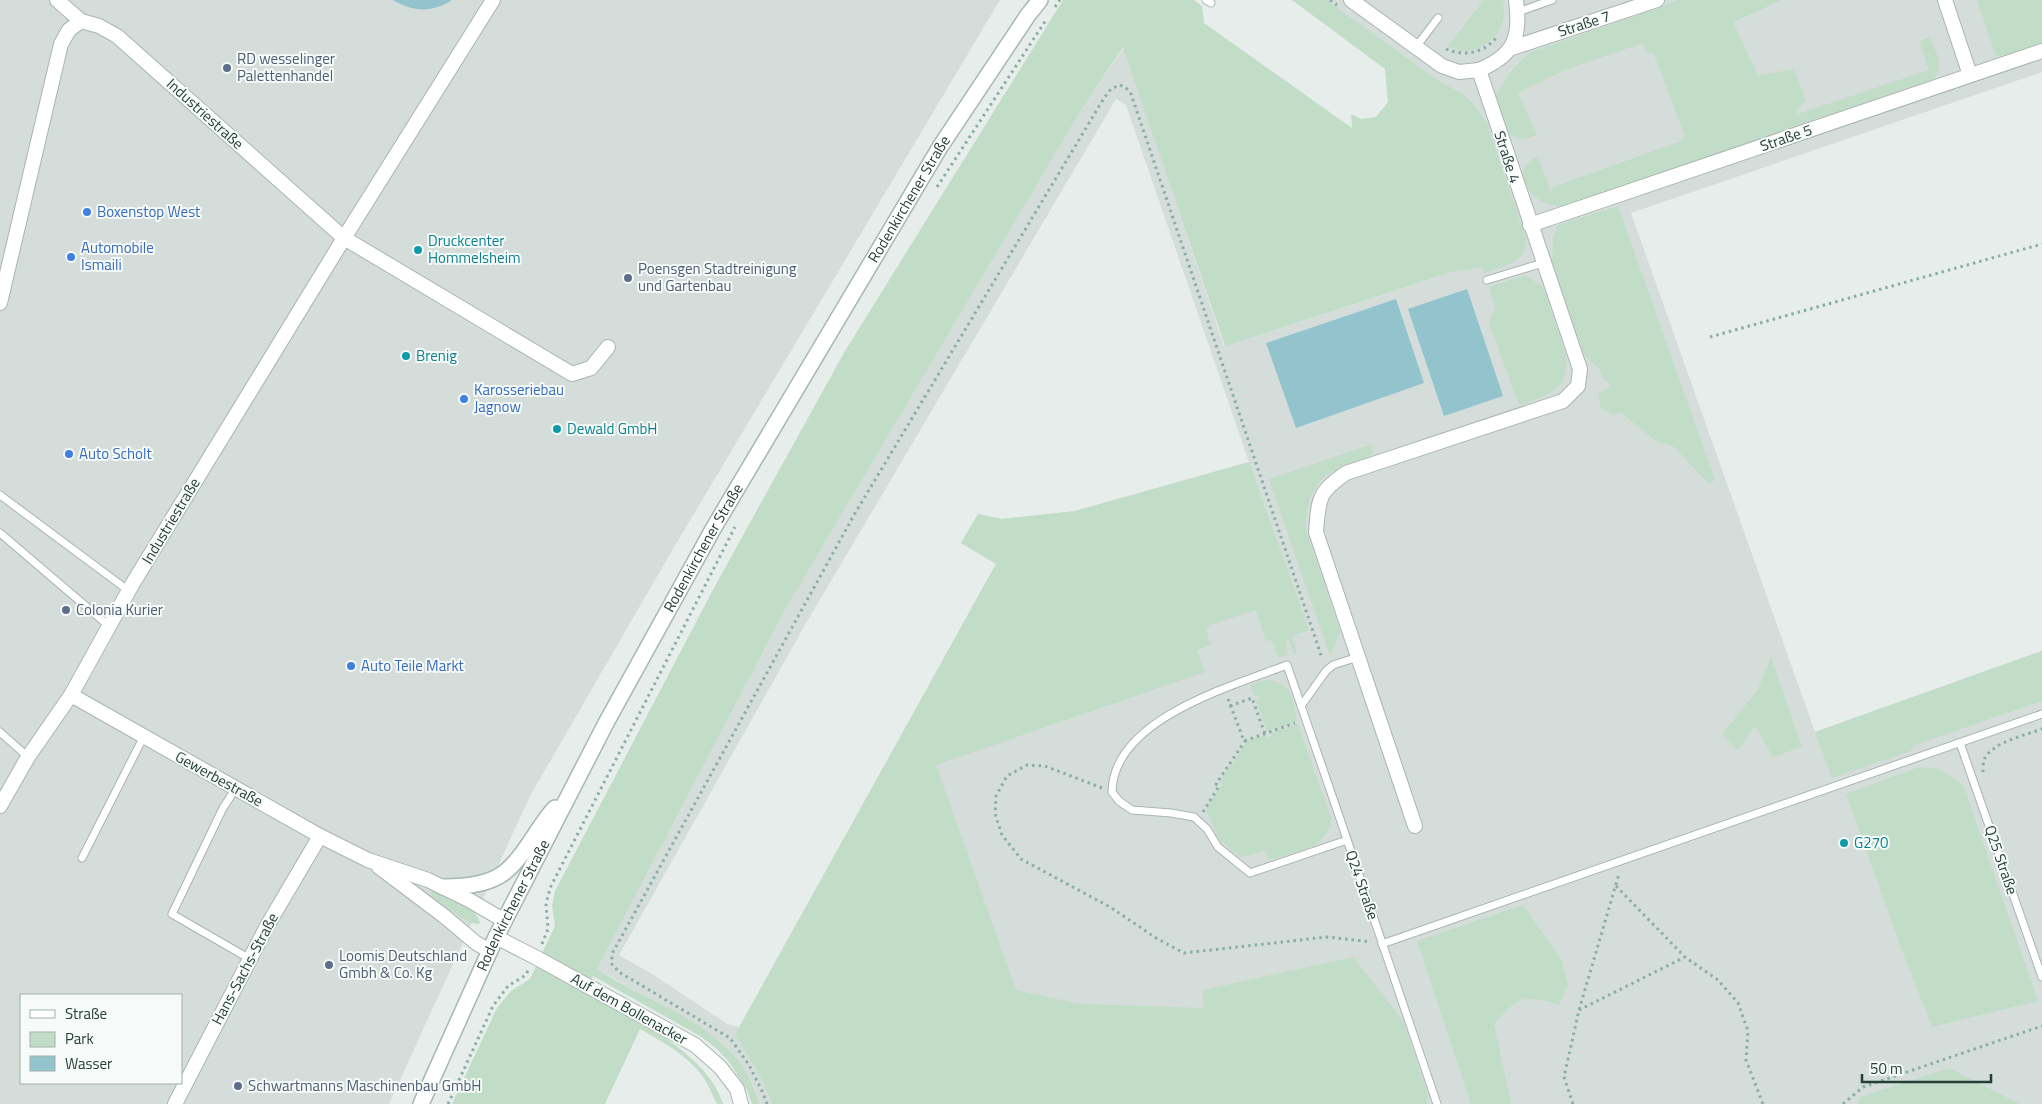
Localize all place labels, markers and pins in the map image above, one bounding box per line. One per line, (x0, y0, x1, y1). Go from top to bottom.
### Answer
place label: RD wesselinger Palettenhandel (237, 47, 335, 87)
marker: RD wesselinger Palettenhandel (221, 62, 233, 74)
place label: Boxenstop West (97, 200, 201, 223)
marker: Boxenstop West (81, 206, 93, 218)
place label: Druckcenter Hommelsheim (428, 229, 521, 269)
place label: Automobile Ismaili (81, 236, 154, 276)
marker: Druckcenter Hommelsheim (412, 244, 424, 256)
marker: Automobile Ismaili (65, 251, 77, 263)
place label: Poensgen Stadtreinigung und Gartenbau (638, 257, 797, 297)
marker: Poensgen Stadtreinigung und Gartenbau (622, 272, 634, 284)
place label: Brenig (416, 344, 457, 367)
marker: Brenig (400, 350, 412, 362)
place label: Karosseriebau Jagnow (474, 378, 564, 418)
marker: Karosseriebau Jagnow (458, 393, 470, 405)
place label: Dewald GmbH (567, 417, 657, 440)
marker: Dewald GmbH (551, 423, 563, 435)
place label: Auto Scholt (79, 442, 153, 465)
marker: Auto Scholt (63, 448, 75, 460)
place label: Colonia Kurier (76, 598, 163, 621)
marker: Colonia Kurier (60, 604, 72, 616)
place label: Auto Teile Markt (361, 654, 465, 677)
marker: Auto Teile Markt (345, 660, 357, 672)
place label: G270 (1854, 831, 1888, 854)
marker: G270 (1838, 837, 1850, 849)
place label: Loomis Deutschland Gmbh & Co. Kg (339, 944, 467, 984)
marker: Loomis Deutschland Gmbh & Co. Kg (323, 959, 335, 971)
place label: Schwartmanns Maschinenbau GmbH (248, 1074, 481, 1097)
marker: Schwartmanns Maschinenbau GmbH (232, 1080, 244, 1092)

